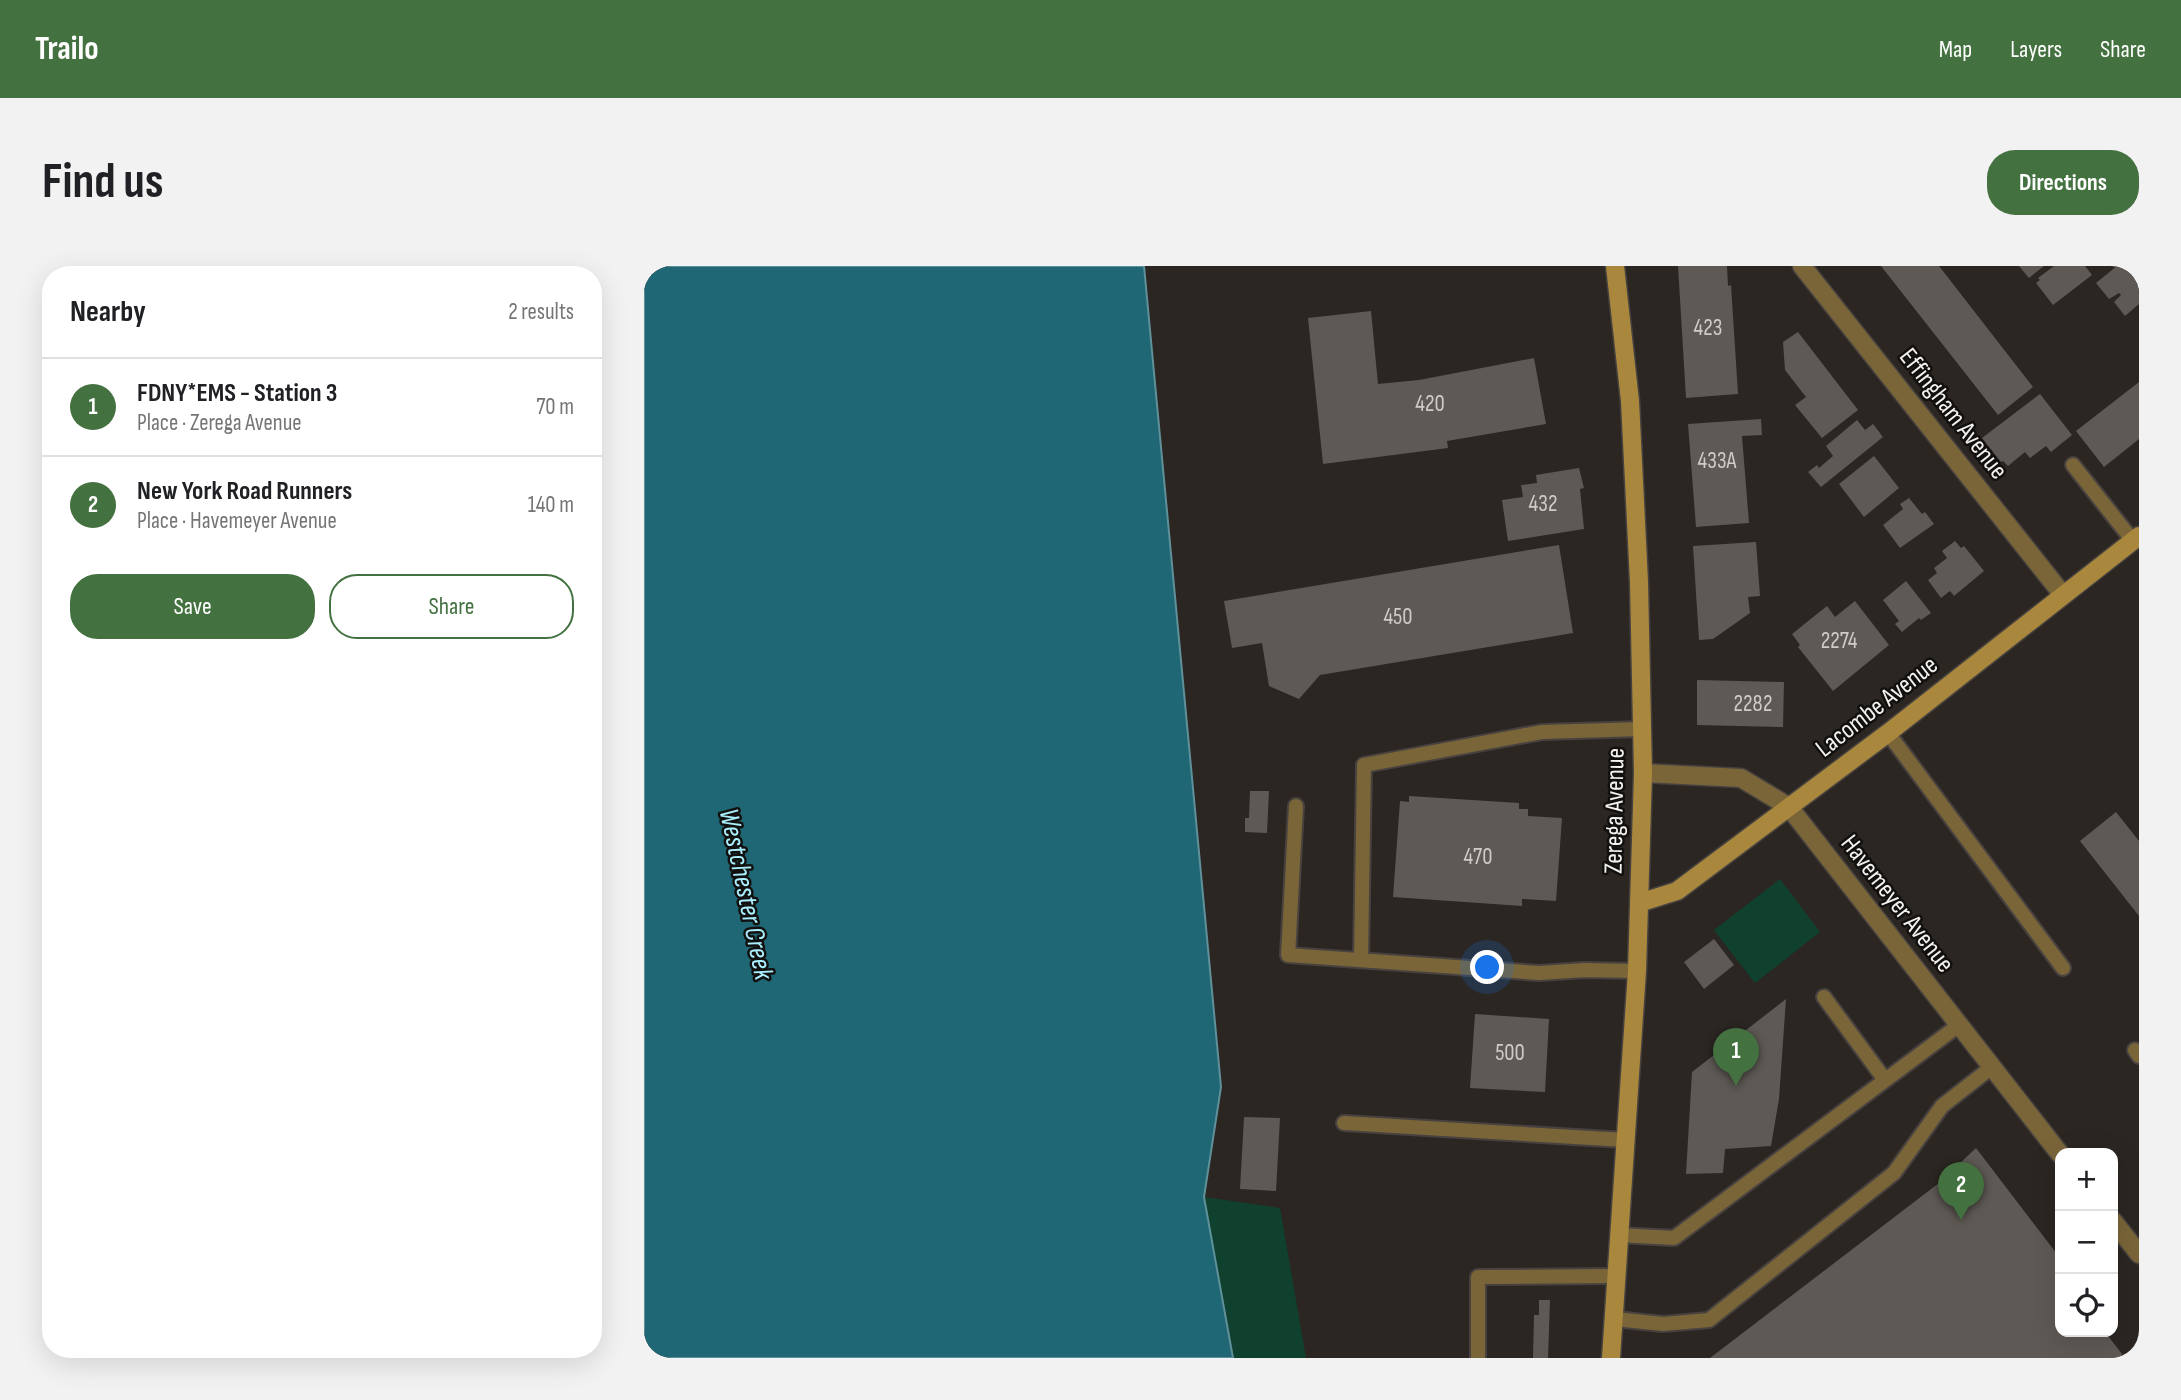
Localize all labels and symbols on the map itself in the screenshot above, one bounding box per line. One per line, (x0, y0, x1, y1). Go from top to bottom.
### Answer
house number: 423 (1694, 314, 1722, 342)
street label: Effingham Avenue (1892, 342, 2014, 486)
house number: 420 (1415, 390, 1445, 418)
house number: 433A (1698, 447, 1737, 475)
house number: 432 (1529, 490, 1557, 518)
house number: 450 (1383, 603, 1413, 631)
house number: 2274 (1821, 627, 1858, 655)
street label: Lacombe Avenue (1810, 650, 1944, 764)
house number: 2282 (1734, 690, 1772, 718)
street label: Zerega Avenue (1598, 748, 1632, 874)
water label: Westchester Creek (712, 805, 781, 984)
street label: Havemeyer Avenue (1834, 829, 1960, 979)
house number: 470 (1464, 843, 1492, 871)
your location (1470, 950, 1504, 984)
pin: 1 (1713, 1028, 1759, 1086)
house number: 500 (1495, 1039, 1525, 1067)
pin: 2 (1938, 1162, 1984, 1220)

